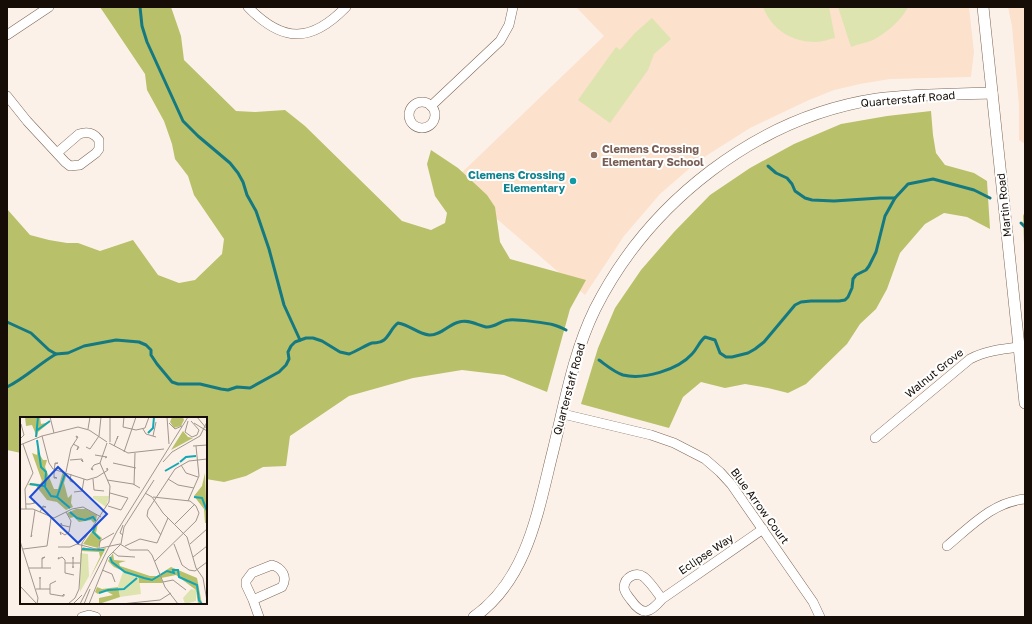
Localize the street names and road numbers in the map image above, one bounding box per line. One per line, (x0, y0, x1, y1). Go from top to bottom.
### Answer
street label: Quarterstaff Road (860, 88, 956, 109)
street label: Martin Road (994, 173, 1013, 238)
street label: Quarterstaff Road (550, 341, 587, 436)
street label: Walnut Grove (902, 345, 965, 400)
street label: Blue Arrow Court (729, 465, 792, 546)
street label: Eclipse Way (676, 531, 736, 577)

